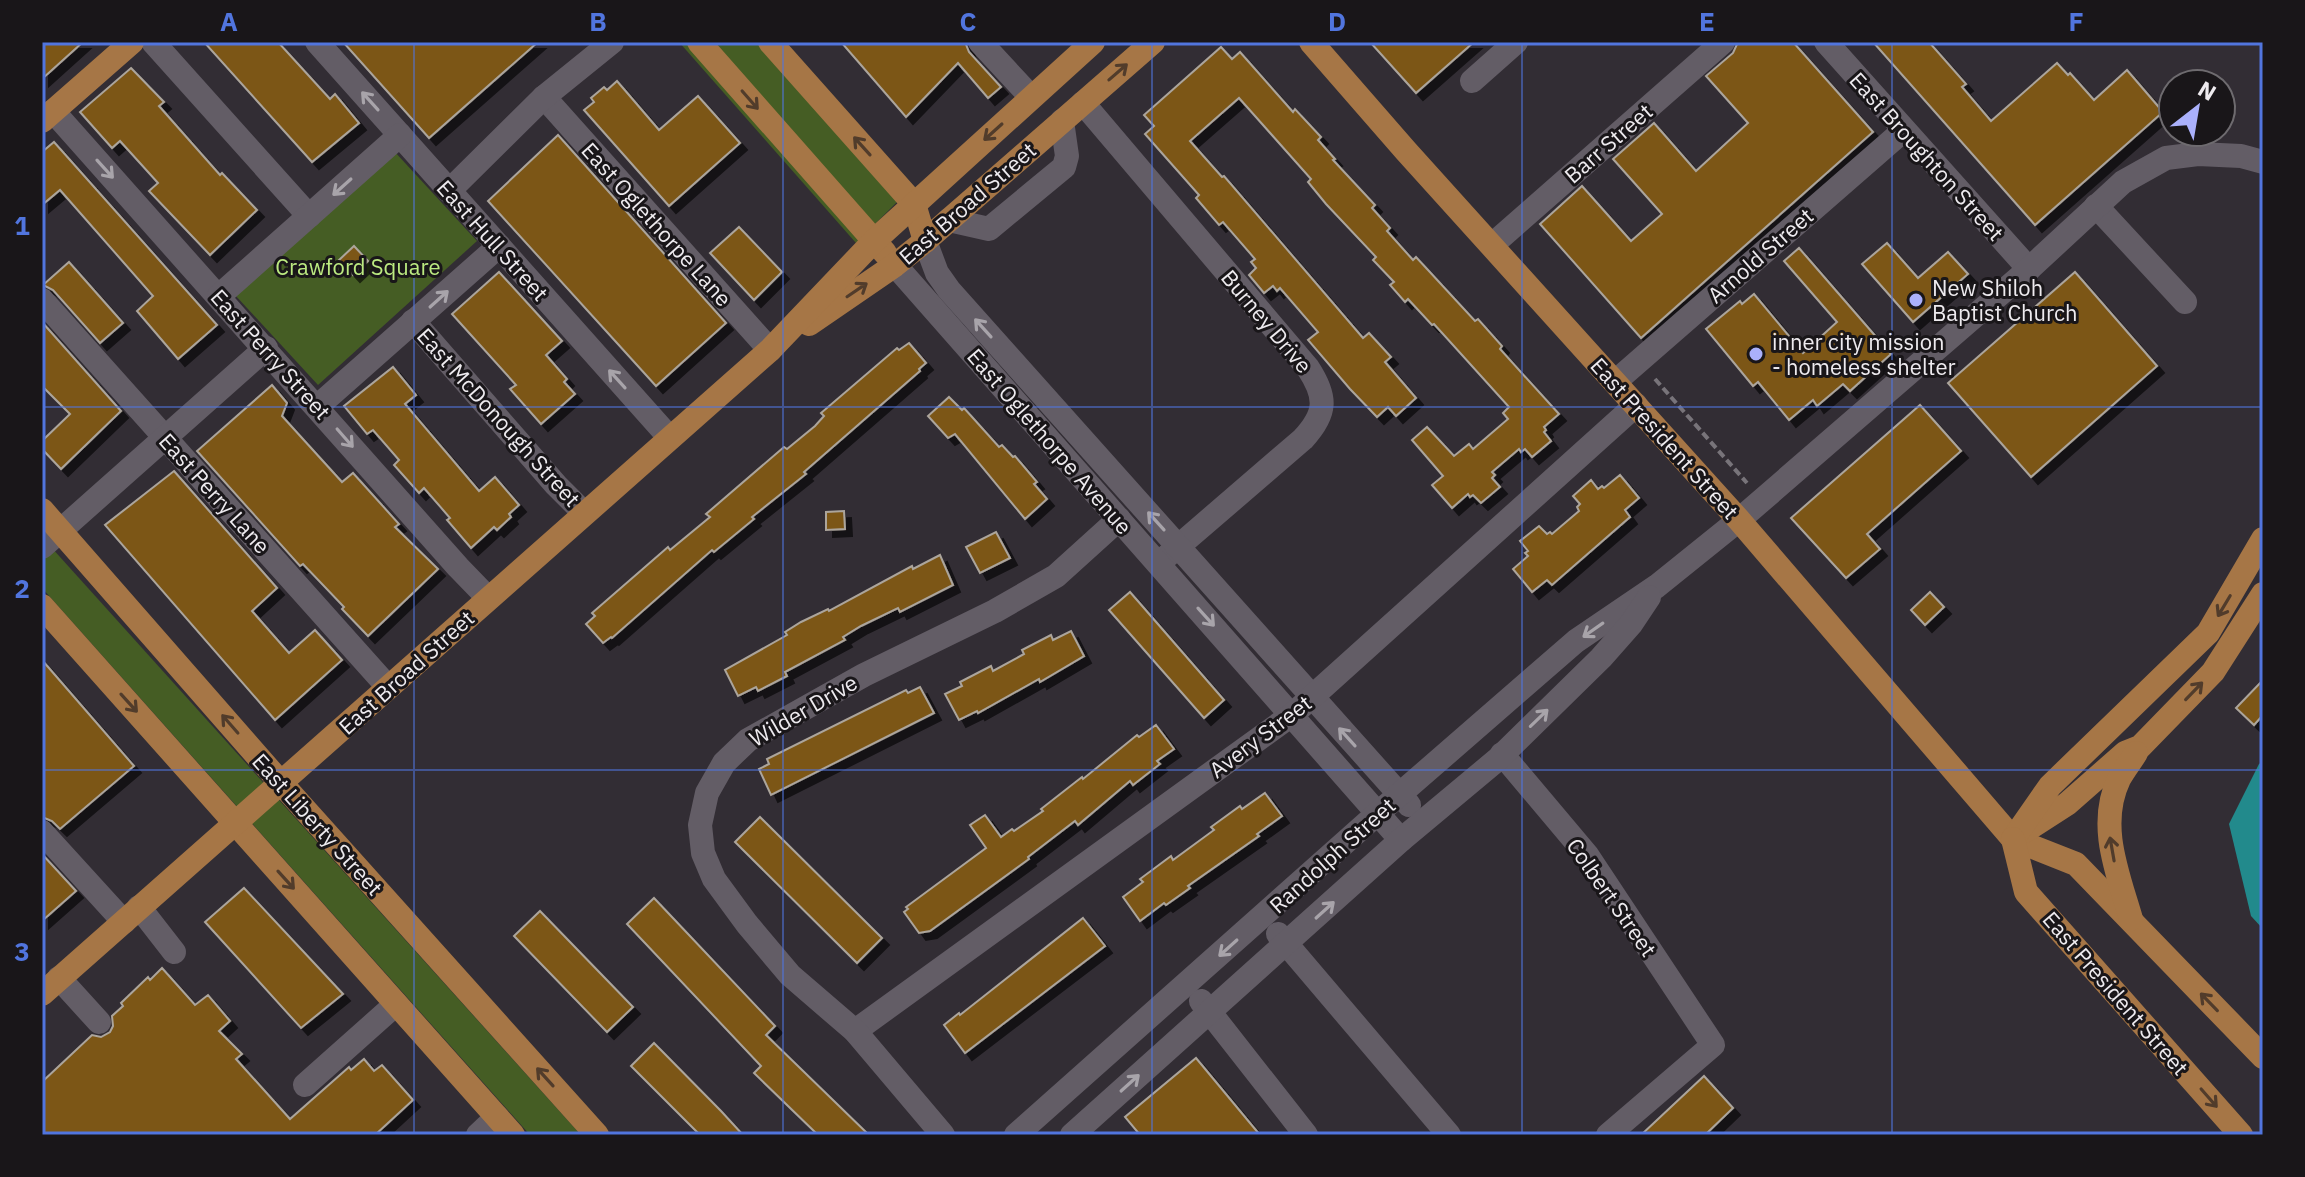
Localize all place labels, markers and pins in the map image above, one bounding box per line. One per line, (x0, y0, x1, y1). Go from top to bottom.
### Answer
place label: New Shiloh Baptist Church (1932, 273, 2078, 327)
marker: New Shiloh Baptist Church (1907, 291, 1925, 309)
place label: inner city mission - homeless shelter (1772, 327, 1956, 381)
marker: inner city mission - homeless shelter (1747, 345, 1765, 363)

